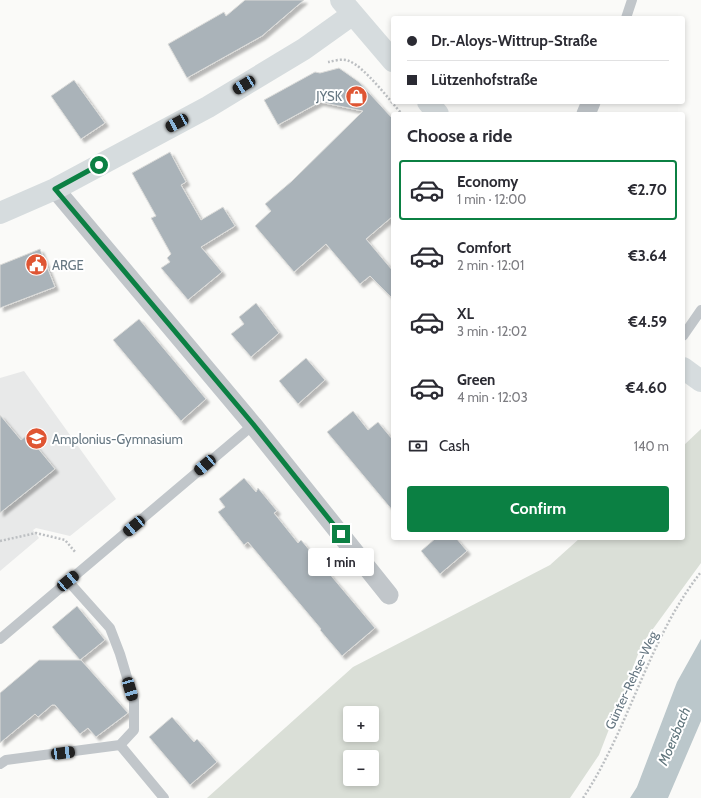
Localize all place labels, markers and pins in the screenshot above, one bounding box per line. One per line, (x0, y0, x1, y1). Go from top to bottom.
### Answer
shop icon: JYSK (344, 83, 370, 109)
place label: JYSK (315, 88, 343, 104)
public building icon: ARGE (23, 252, 49, 278)
place label: ARGE (52, 257, 84, 273)
school or university icon: Amplonius-Gymnasium (23, 426, 49, 452)
place label: Amplonius-Gymnasium (52, 431, 183, 447)

